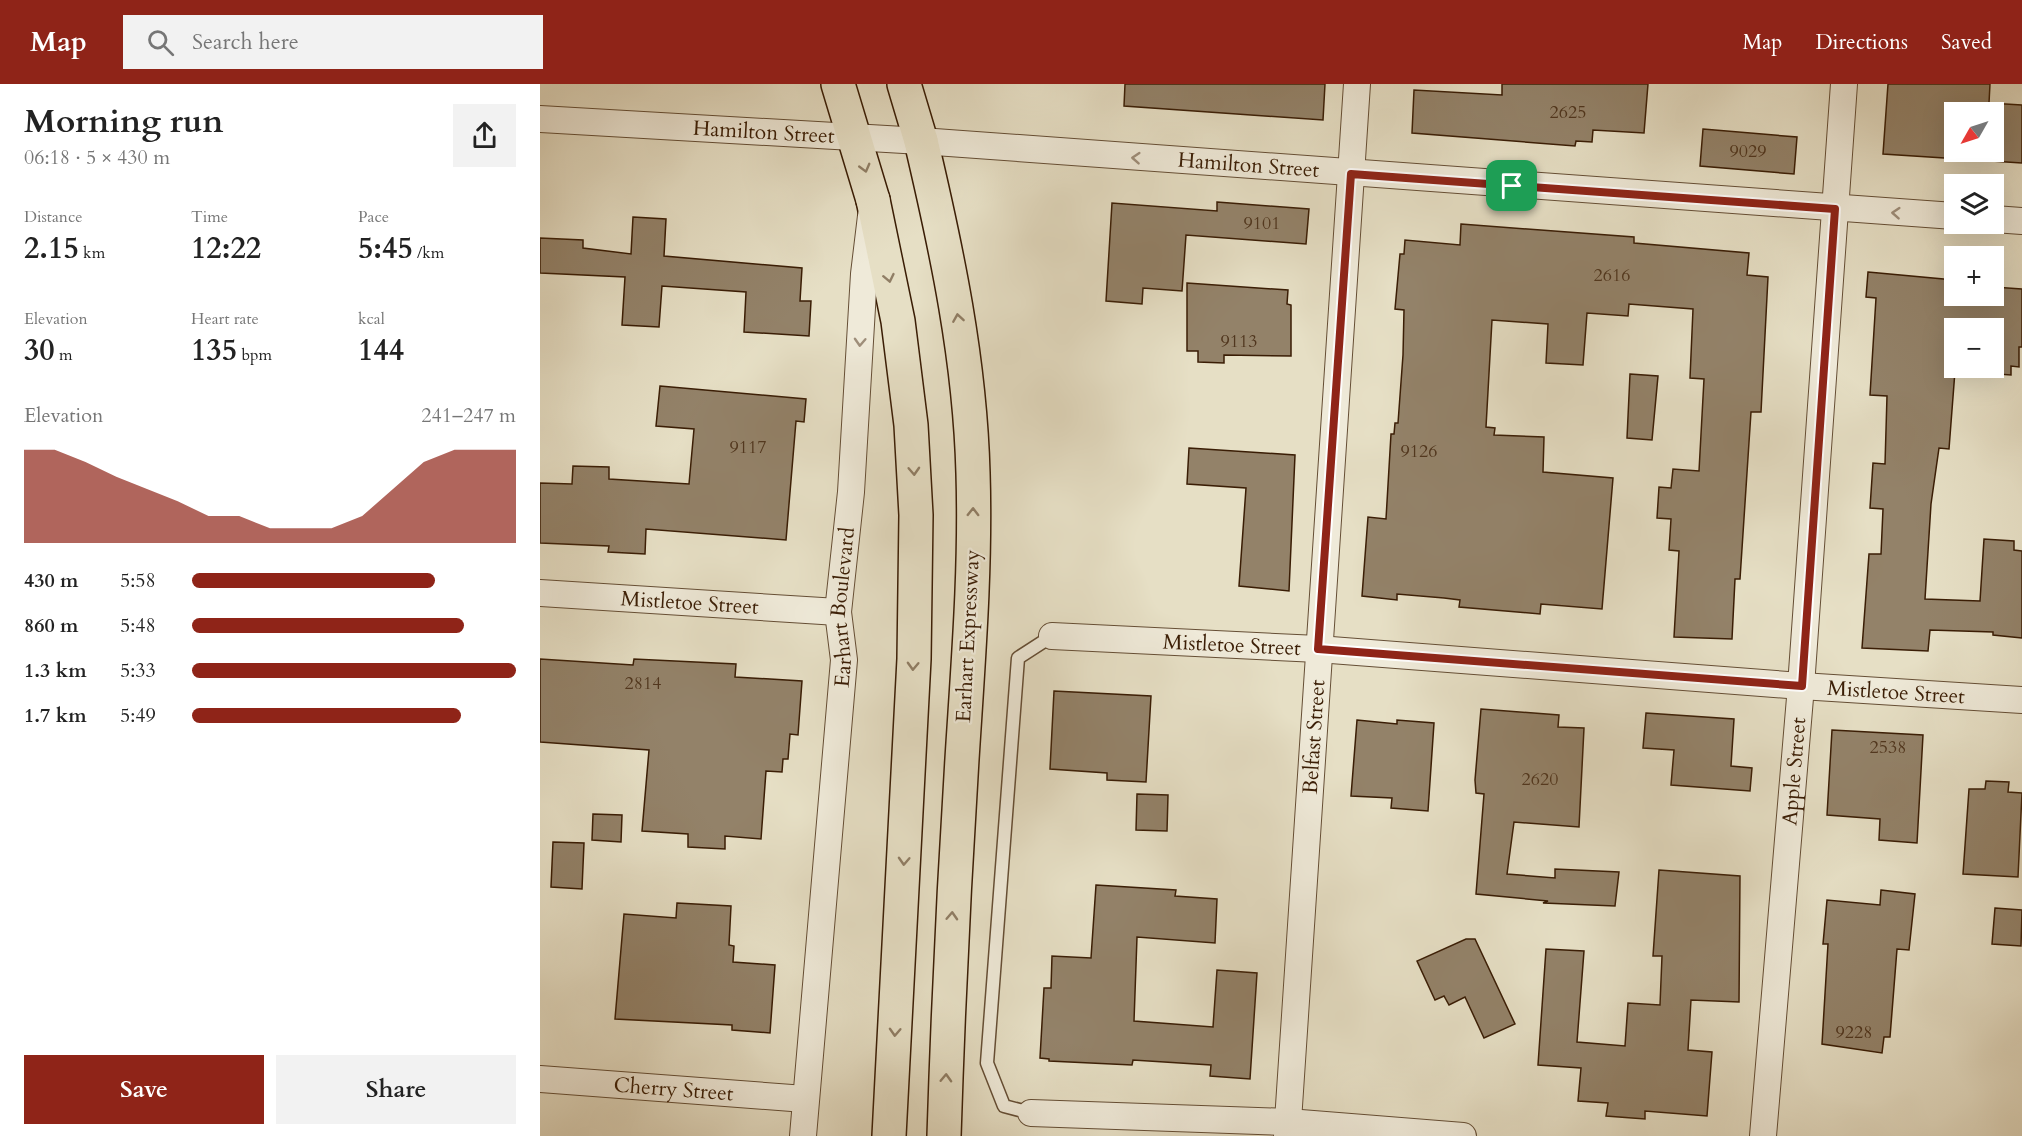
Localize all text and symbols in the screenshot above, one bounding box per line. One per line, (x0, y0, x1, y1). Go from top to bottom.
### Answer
search box (123, 15, 543, 69)
text: Map (30, 23, 87, 61)
icon: search (144, 26, 177, 59)
text: Search here (192, 27, 299, 57)
text: Map (1742, 28, 1782, 57)
text: Directions (1815, 28, 1908, 57)
text: Saved (1941, 28, 1992, 57)
text: Morning run (24, 99, 224, 144)
house number: 2625 (1550, 100, 1586, 125)
north arrow (1944, 102, 2004, 162)
map controls (1944, 102, 2004, 378)
button: share (453, 104, 516, 167)
street label: Hamilton Street (692, 113, 836, 150)
house number: 9029 (1730, 139, 1766, 164)
text: 06:18 · 5 × 430 m (24, 144, 170, 171)
street label: Hamilton Street (1177, 145, 1321, 184)
one-way arrow (1132, 151, 1141, 164)
pin (1486, 160, 1537, 211)
one-way arrow (857, 163, 870, 173)
icon: arrive (1495, 169, 1528, 202)
button: layers (1944, 174, 2004, 234)
text: Distance (24, 206, 82, 228)
text: Time (191, 206, 228, 228)
text: Pace (358, 206, 389, 228)
one-way arrow (1892, 206, 1901, 219)
house number: 9101 (1244, 211, 1280, 236)
text: 2.15 (24, 228, 79, 269)
text: 12:22 (191, 228, 261, 269)
text: 5:45 (358, 228, 413, 269)
text: km (79, 242, 105, 264)
text: /km (413, 242, 444, 264)
button: + (1944, 246, 2004, 306)
house number: 2616 (1594, 263, 1630, 288)
one-way arrow (882, 273, 895, 283)
text: Elevation (24, 308, 88, 330)
text: Heart rate (191, 308, 259, 330)
text: kcal (358, 308, 385, 330)
one-way arrow (953, 313, 965, 322)
button: − (1944, 318, 2004, 378)
house number: 9113 (1221, 329, 1257, 354)
text: 30 (24, 330, 55, 371)
text: 135 (191, 330, 237, 371)
text: 144 (358, 330, 404, 371)
one-way arrow (854, 337, 867, 346)
text: m (55, 344, 73, 366)
text: bpm (237, 344, 272, 366)
text: Elevation (24, 402, 103, 429)
text: 241–247 m (421, 402, 516, 429)
house number: 9117 (730, 435, 766, 460)
house number: 9126 (1401, 439, 1437, 464)
one-way arrow (907, 467, 920, 476)
one-way arrow (967, 507, 979, 516)
street label: Earhart Boulevard (823, 526, 862, 688)
street label: Earhart Expressway (949, 549, 987, 723)
text: 430 m (24, 567, 79, 594)
text: 5:58 (120, 567, 156, 594)
street label: Mistletoe Street (620, 584, 760, 621)
text: 860 m (24, 612, 79, 639)
text: 5:48 (120, 612, 156, 639)
street label: Mistletoe Street (1162, 627, 1302, 663)
text: 1.3 km (24, 657, 87, 684)
text: 5:33 (120, 657, 156, 684)
one-way arrow (907, 662, 920, 671)
house number: 2814 (625, 671, 661, 696)
street label: Mistletoe Street (1826, 673, 1966, 711)
street label: Belfast Street (1295, 678, 1332, 795)
text: 1.7 km (24, 702, 87, 729)
text: 5:49 (120, 702, 156, 729)
street label: Apple Street (1775, 716, 1813, 827)
house number: 2538 (1870, 735, 1906, 760)
house number: 2620 (1522, 767, 1558, 792)
one-way arrow (898, 856, 911, 865)
one-way arrow (946, 912, 959, 921)
house number: 9228 (1836, 1020, 1872, 1045)
one-way arrow (889, 1027, 902, 1036)
button: Save (24, 1055, 264, 1124)
button: Share (276, 1055, 516, 1124)
street label: Cherry Street (613, 1070, 735, 1108)
one-way arrow (940, 1073, 952, 1082)

